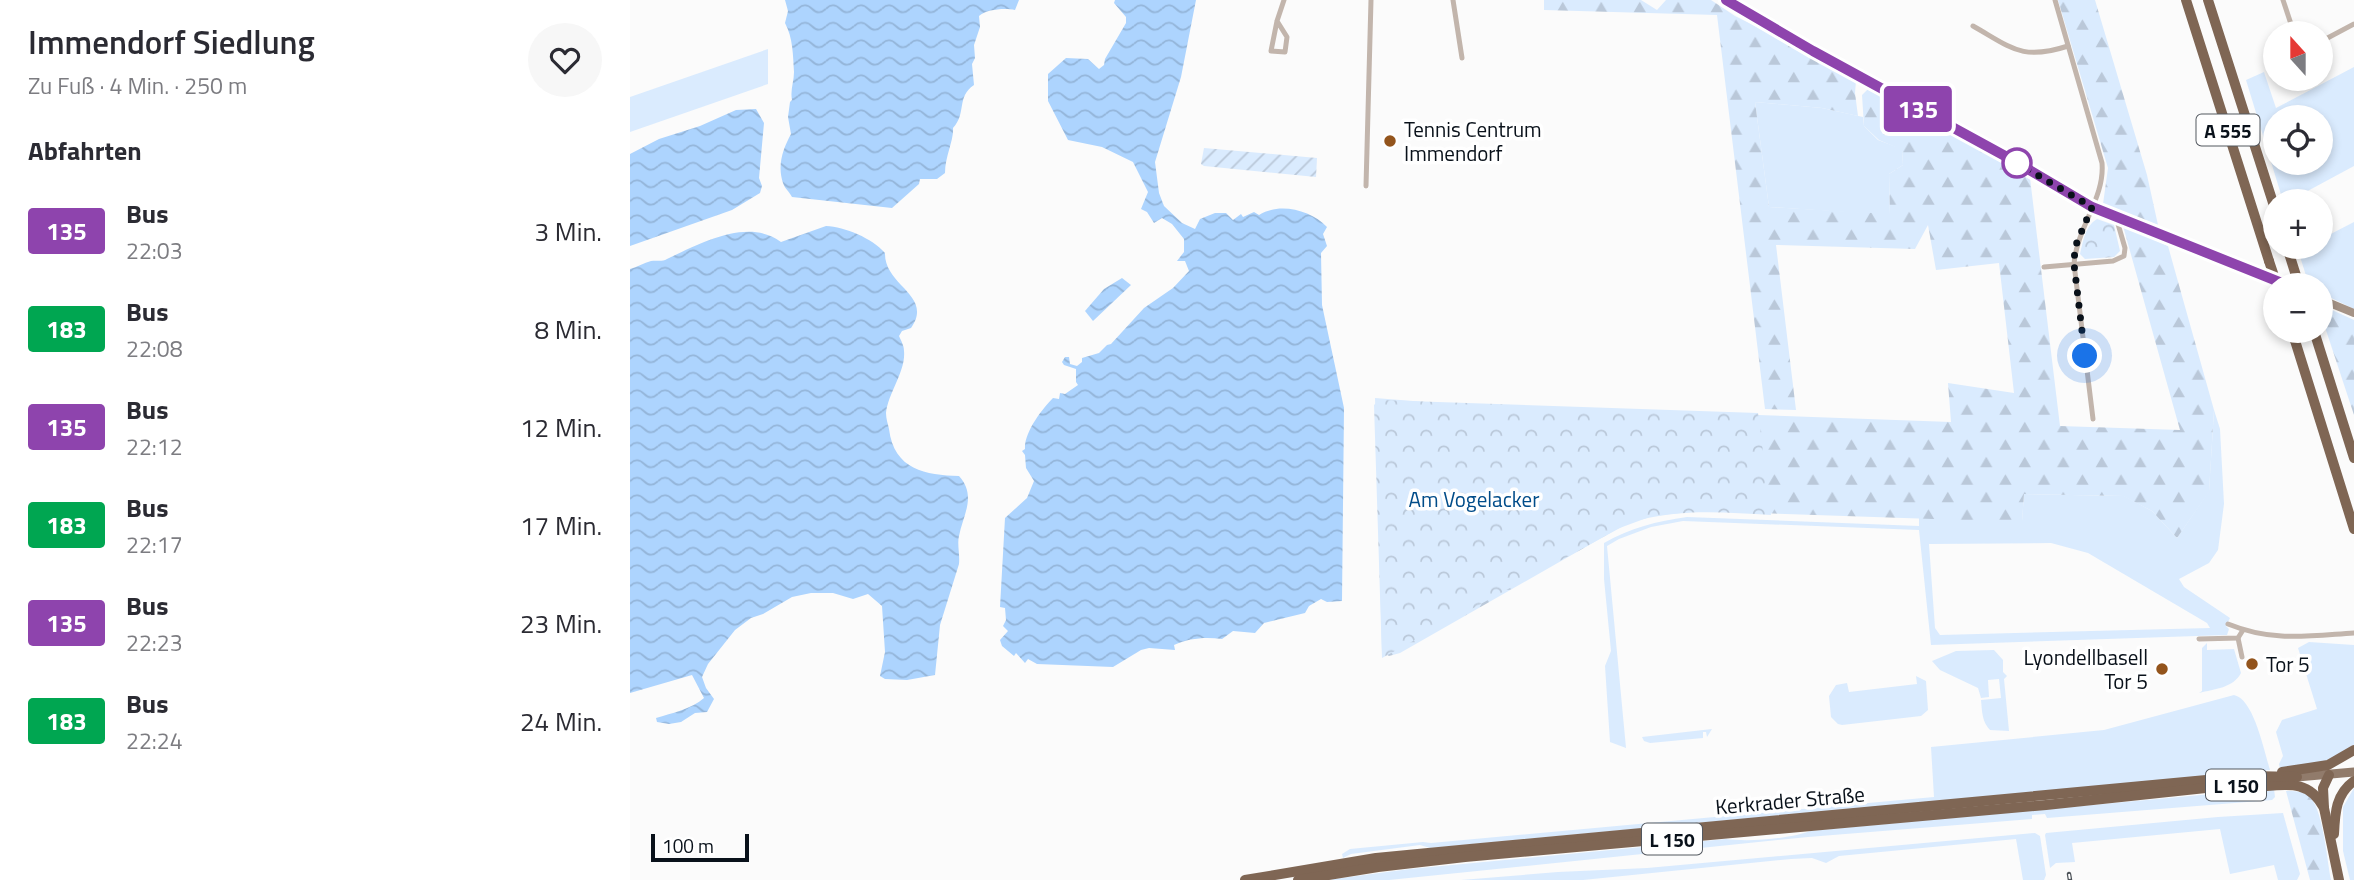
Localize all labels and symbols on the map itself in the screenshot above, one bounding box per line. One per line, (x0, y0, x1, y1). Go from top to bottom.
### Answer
north arrow (2263, 21, 2333, 91)
line badge: 135 (1878, 86, 1958, 132)
place label: Tennis Centrum Immendorf (1404, 113, 1542, 169)
road number: A 555 (2196, 114, 2260, 146)
marker: Tennis Centrum Immendorf (1382, 133, 1398, 149)
unlabelled marker (2002, 148, 2032, 178)
your location (2067, 338, 2102, 373)
park label: Am Vogelacker (1409, 483, 1539, 515)
place label: Lyondellbasell Tor 5 (2024, 641, 2148, 697)
place label: Tor 5 (2266, 648, 2310, 680)
marker: Tor 5 (2244, 656, 2260, 672)
marker: Lyondellbasell Tor 5 (2154, 661, 2170, 677)
road number: L 150 (2206, 770, 2266, 800)
street label: Kerkrader Straße (1714, 778, 1866, 822)
road number: L 150 (1642, 824, 1702, 854)
scale bar (651, 831, 749, 863)

